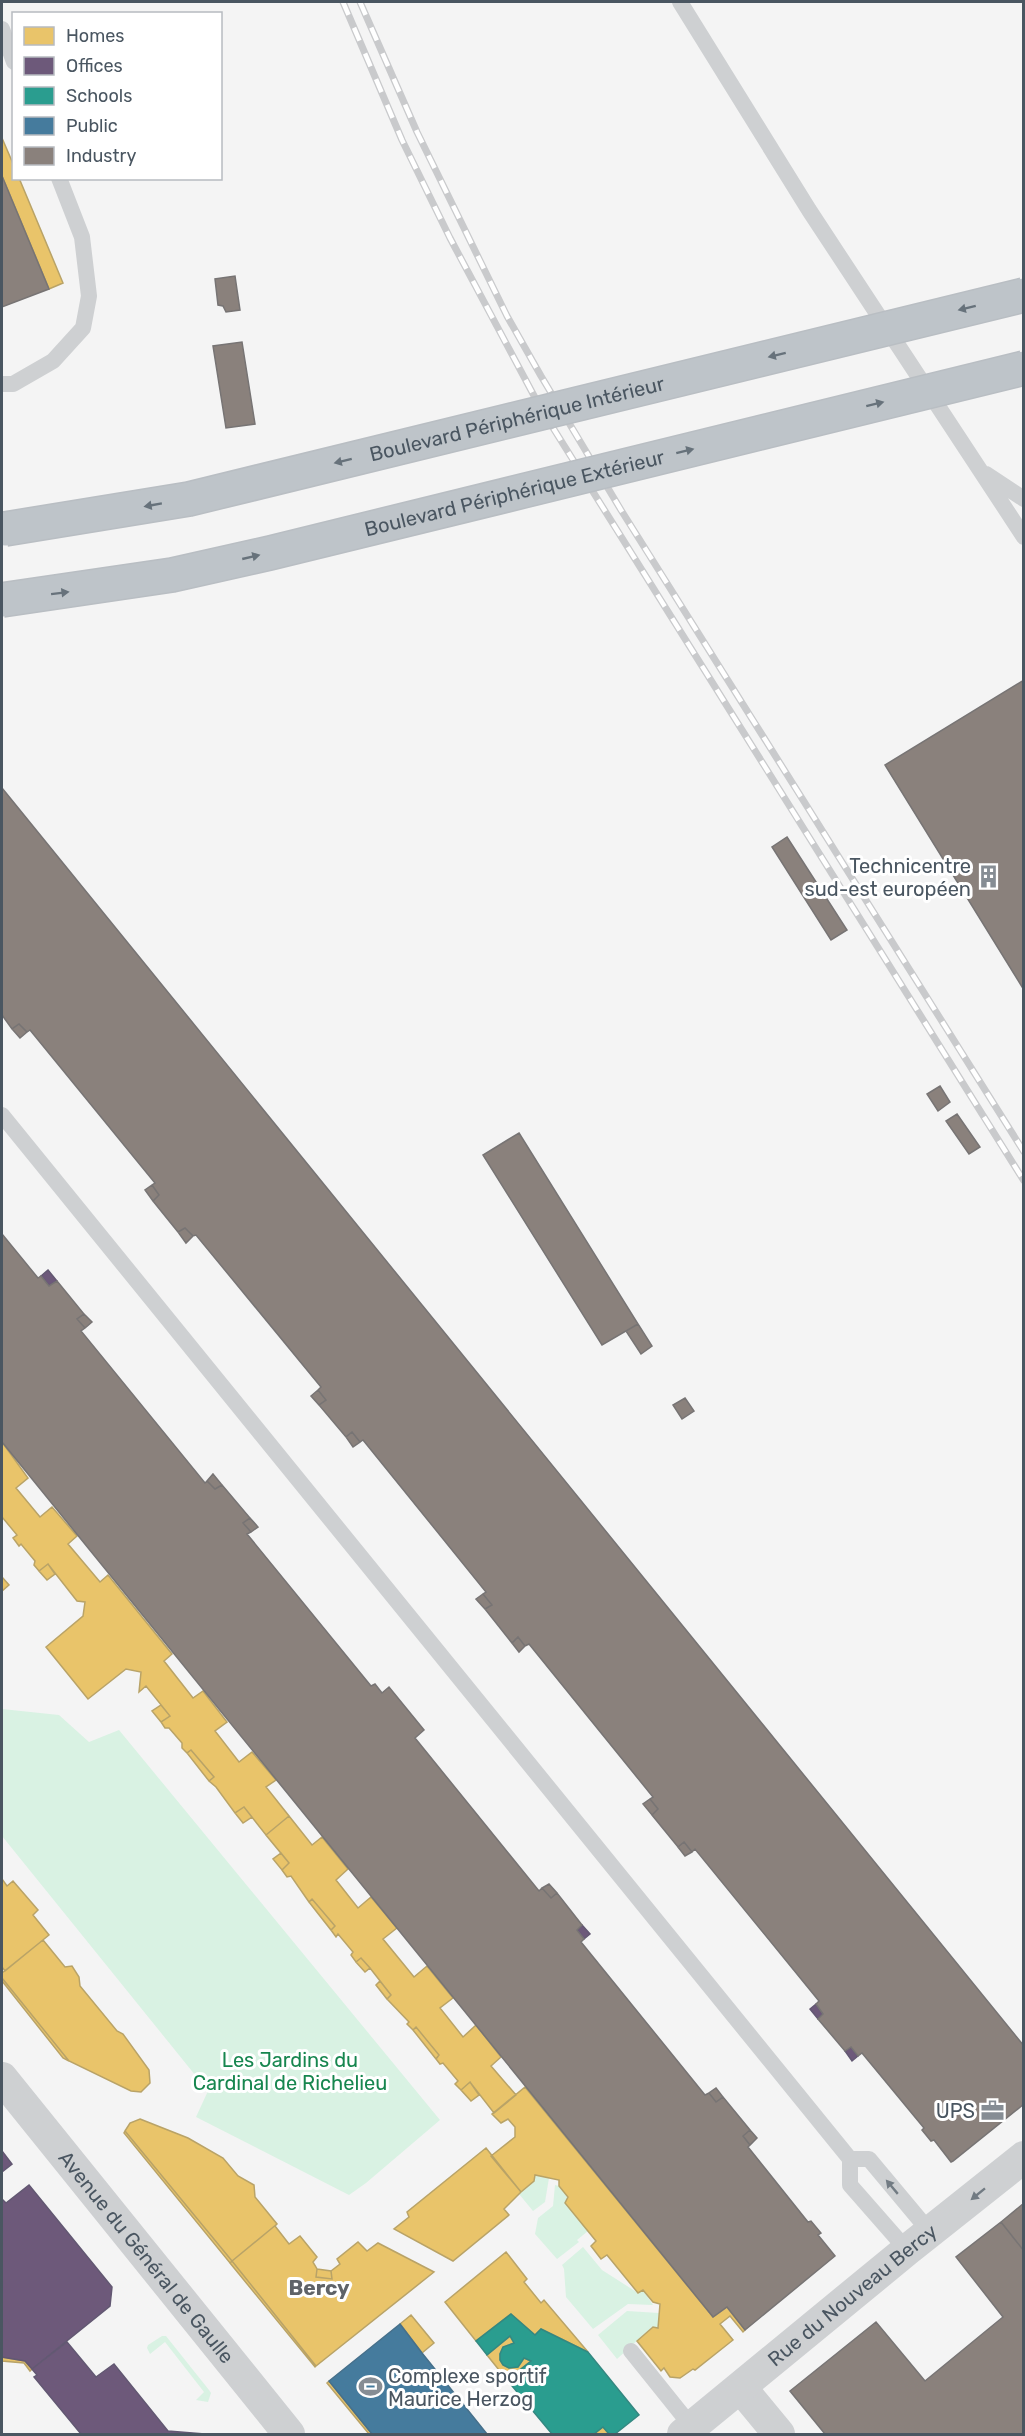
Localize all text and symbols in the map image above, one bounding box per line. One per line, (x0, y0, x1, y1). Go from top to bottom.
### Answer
legend (12, 12, 222, 180)
text: Homes (66, 25, 124, 47)
text: Offices (66, 55, 123, 77)
text: Schools (66, 85, 132, 107)
text: Public (66, 115, 118, 137)
text: Industry (66, 145, 136, 167)
one-way arrow (957, 304, 976, 314)
one-way arrow (768, 350, 786, 360)
street label: Boulevard Périphérique Intérieur (367, 371, 667, 466)
one-way arrow (866, 399, 884, 409)
street label: Boulevard Périphérique Extérieur (362, 445, 667, 541)
one-way arrow (676, 445, 695, 455)
one-way arrow (334, 457, 352, 467)
one-way arrow (144, 501, 163, 510)
one-way arrow (242, 552, 261, 561)
one-way arrow (50, 588, 69, 597)
place label: Technicentre sud-est européen (805, 854, 971, 901)
building icon: Technicentre sud-est européen (976, 864, 1002, 890)
park label: Les Jardins du Cardinal de Richelieu (193, 2048, 387, 2095)
office icon: UPS (980, 2098, 1006, 2124)
place label: UPS (936, 2099, 975, 2123)
street label: Avenue du Général de Gaulle (54, 2146, 239, 2368)
one-way arrow (886, 2179, 899, 2195)
one-way arrow (970, 2187, 986, 2200)
street label: Rue du Nouveau Bercy (763, 2219, 942, 2371)
district label: Bercy (288, 2275, 350, 2300)
place label: Complexe sportif Maurice Herzog (388, 2364, 547, 2411)
sports icon: Complexe sportif Maurice Herzog (357, 2374, 383, 2400)

